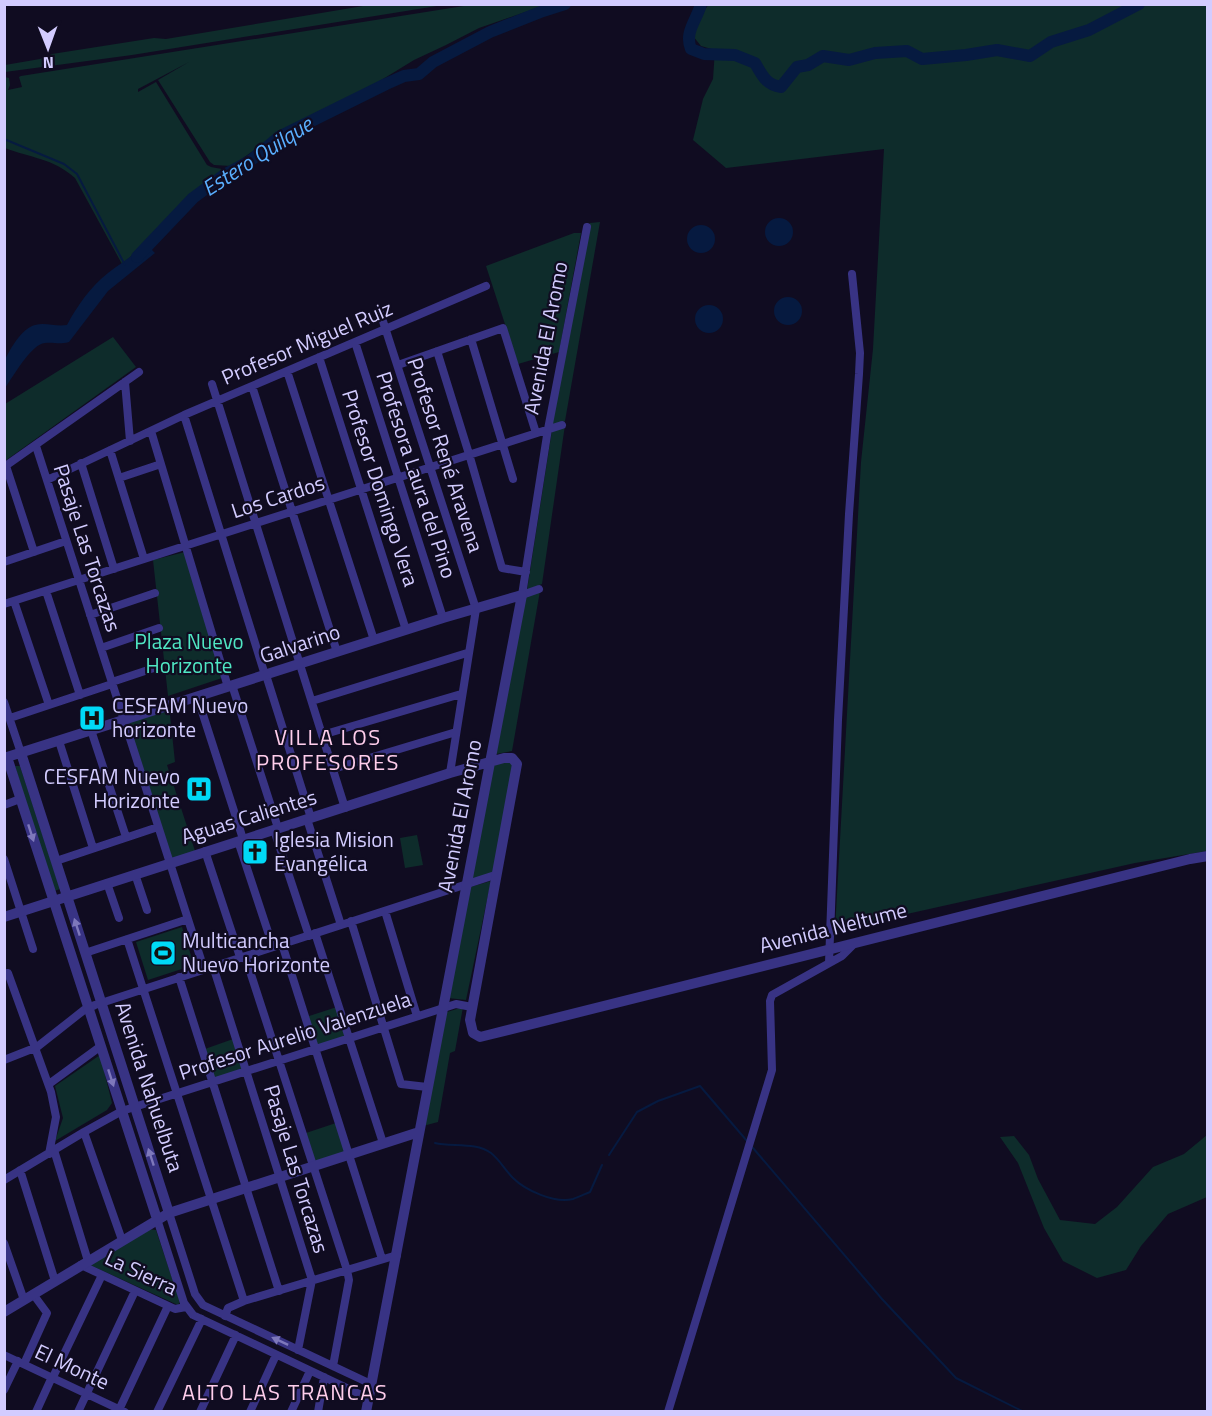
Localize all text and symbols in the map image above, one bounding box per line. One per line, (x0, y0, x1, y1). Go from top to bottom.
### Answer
north arrow (18, 18, 78, 78)
text: N (43, 51, 54, 75)
water label: Estero Quilque (195, 106, 321, 205)
street label: Avenida El Aromo (515, 259, 576, 417)
street label: Profesor Miguel Ruiz (216, 292, 397, 393)
street label: Profesor René Aravena (399, 353, 493, 557)
street label: Profesora Laura del Pino (368, 367, 466, 582)
street label: Profesor Domingo Vera (334, 385, 428, 591)
street label: Pasaje Las Torcazas (46, 460, 130, 636)
street label: Los Cardos (227, 466, 328, 526)
street label: Galvarino (255, 615, 344, 671)
park label: Plaza Nuevo Horizonte (134, 625, 244, 681)
place label: CESFAM Nuevo horizonte (112, 689, 248, 745)
hospital icon: CESFAM Nuevo horizonte (77, 703, 107, 733)
district label: VILLA LOS PROFESORES (256, 720, 400, 779)
street label: Avenida El Aromo (429, 737, 490, 895)
place label: CESFAM Nuevo Horizonte (44, 760, 180, 816)
hospital icon: CESFAM Nuevo Horizonte (184, 774, 214, 804)
street label: Aguas Calientes (177, 780, 320, 852)
place label: Iglesia Mision Evangélica (274, 823, 394, 879)
one-way arrow (27, 824, 37, 842)
church icon: Iglesia Mision Evangélica (240, 837, 270, 867)
street label: Avenida Neltume (756, 893, 910, 961)
one-way arrow (72, 918, 81, 936)
place label: Multicancha Nuevo Horizonte (182, 924, 330, 980)
sports icon: Multicancha Nuevo Horizonte (148, 938, 178, 968)
street label: Profesor Aurelio Valenzuela (174, 982, 416, 1088)
street label: Avenida Nahuelbuta (107, 997, 193, 1176)
one-way arrow (107, 1069, 117, 1087)
street label: Pasaje Las Torcazas (256, 1080, 338, 1257)
one-way arrow (146, 1148, 155, 1166)
street label: La Sierra (100, 1241, 183, 1303)
street label: El Monte (30, 1335, 115, 1397)
one-way arrow (271, 1337, 288, 1346)
district label: ALTO LAS TRANCAS (182, 1375, 388, 1409)

